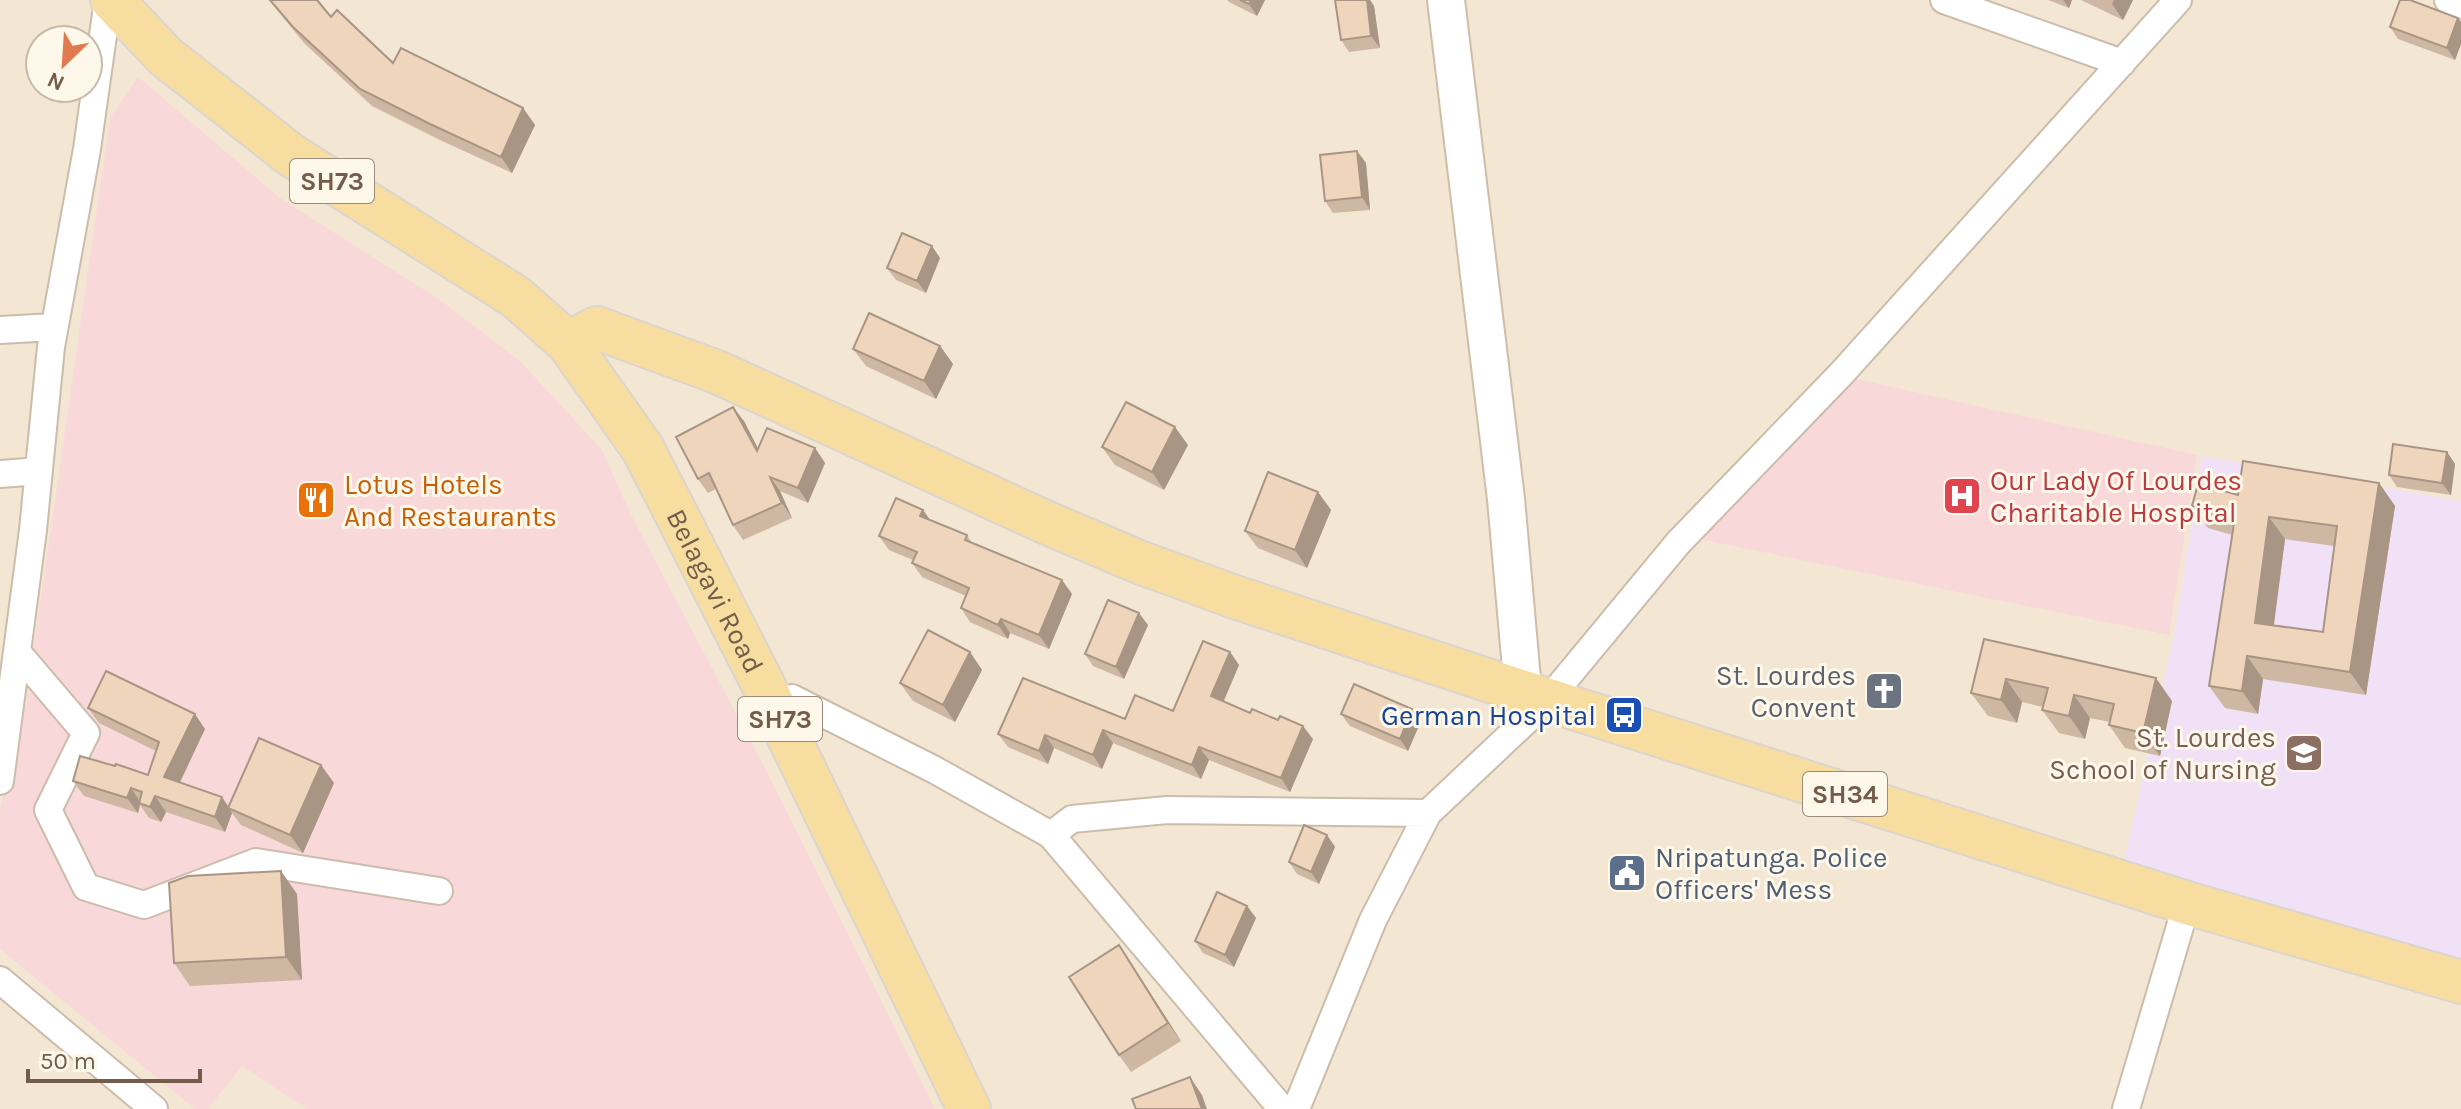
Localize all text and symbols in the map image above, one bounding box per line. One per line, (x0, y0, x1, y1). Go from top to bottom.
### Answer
north arrow (24, 24, 104, 104)
text: N (43, 66, 69, 96)
road number: SH73 (290, 159, 374, 203)
place label: Our Lady Of Lourdes Charitable Hospital (1990, 464, 2242, 529)
place label: Lotus Hotels And Restaurants (344, 468, 557, 533)
hospital icon: Our Lady Of Lourdes Charitable Hospital (1941, 475, 1983, 517)
restaurant icon: Lotus Hotels And Restaurants (295, 479, 337, 521)
street label: Belagavi Road (660, 503, 771, 678)
place label: St. Lourdes Convent (1716, 659, 1856, 724)
church icon: St. Lourdes Convent (1863, 670, 1905, 712)
bus stop icon: German Hospital (1603, 694, 1645, 736)
road number: SH73 (738, 697, 822, 741)
place label: German Hospital (1381, 699, 1596, 732)
place label: St. Lourdes School of Nursing (2049, 721, 2276, 786)
school or university icon: St. Lourdes School of Nursing (2283, 732, 2325, 774)
road number: SH34 (1803, 772, 1887, 816)
place label: Nripatunga. Police Officers' Mess (1655, 841, 1887, 906)
public building icon: Nripatunga. Police Officers' Mess (1606, 852, 1648, 894)
scale bar (28, 1033, 200, 1083)
text: 50 m (40, 1047, 96, 1075)

